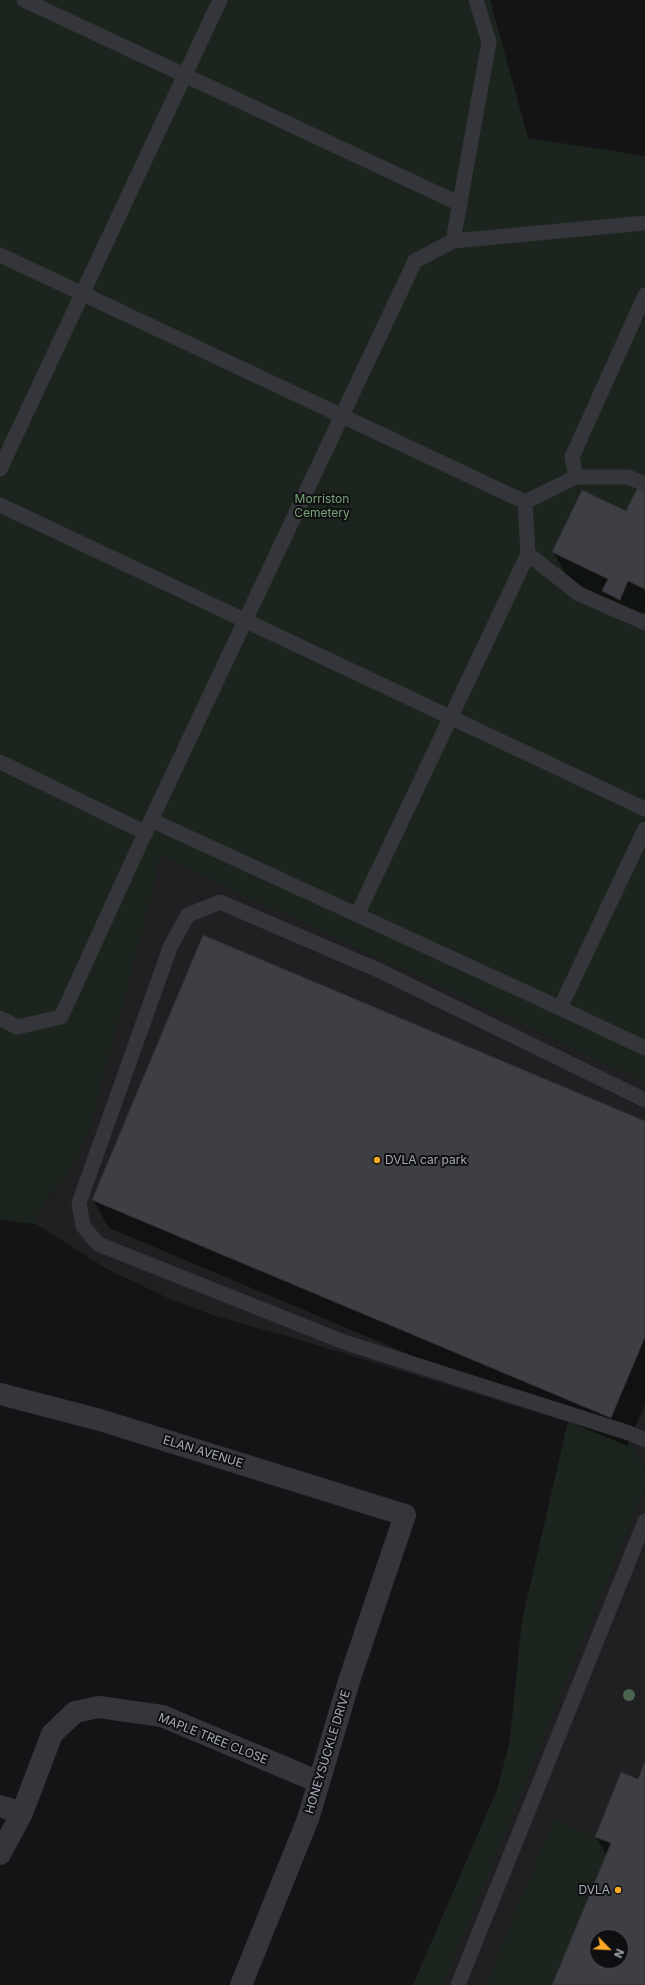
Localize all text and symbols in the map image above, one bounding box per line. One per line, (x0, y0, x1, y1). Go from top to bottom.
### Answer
park label: Morriston Cemetery (294, 492, 350, 520)
place label: DVLA car park (385, 1153, 467, 1167)
marker: DVLA car park (372, 1155, 382, 1165)
street label: ELAN AVENUE (161, 1433, 245, 1471)
street label: HONEYSUCKLE DRIVE (302, 1688, 354, 1816)
street label: MAPLE TREE CLOSE (156, 1710, 270, 1768)
place label: DVLA (578, 1883, 610, 1897)
marker: DVLA (613, 1885, 623, 1895)
north arrow (589, 1929, 629, 1969)
text: N (611, 1947, 627, 1960)

